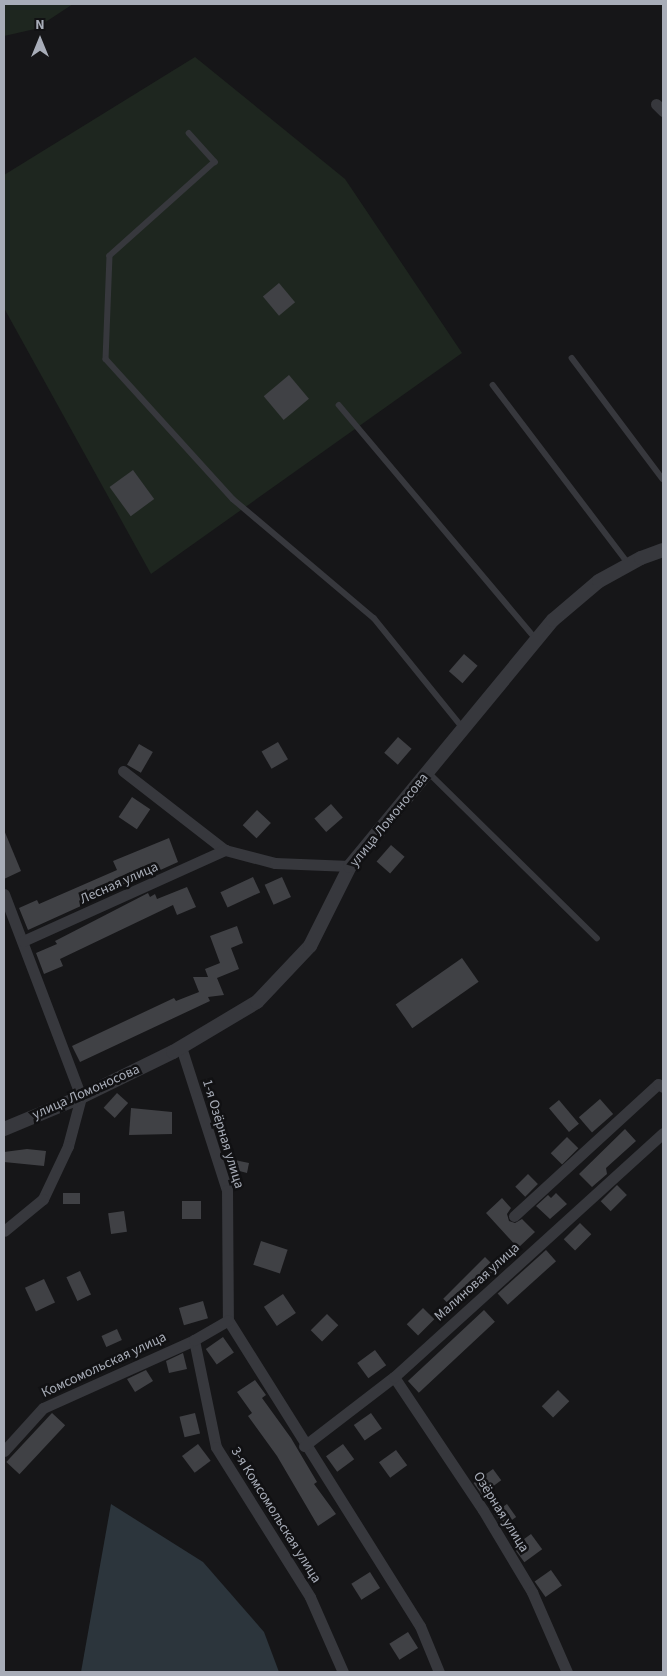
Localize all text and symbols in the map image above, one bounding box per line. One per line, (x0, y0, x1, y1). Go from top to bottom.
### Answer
north arrow (15, 15, 65, 65)
text: N (35, 15, 45, 35)
street label: улица Ломоносова (346, 770, 432, 870)
street label: Лесная улица (77, 858, 161, 908)
street label: улица Ломоносова (30, 1061, 142, 1123)
street label: 1-я Озёрная улица (198, 1078, 248, 1190)
street label: Малиновая улица (431, 1239, 523, 1325)
street label: Комсомольская улица (39, 1329, 169, 1401)
street label: 3-я Комсомольская улица (227, 1444, 325, 1586)
street label: Озёрная улица (470, 1469, 532, 1555)

